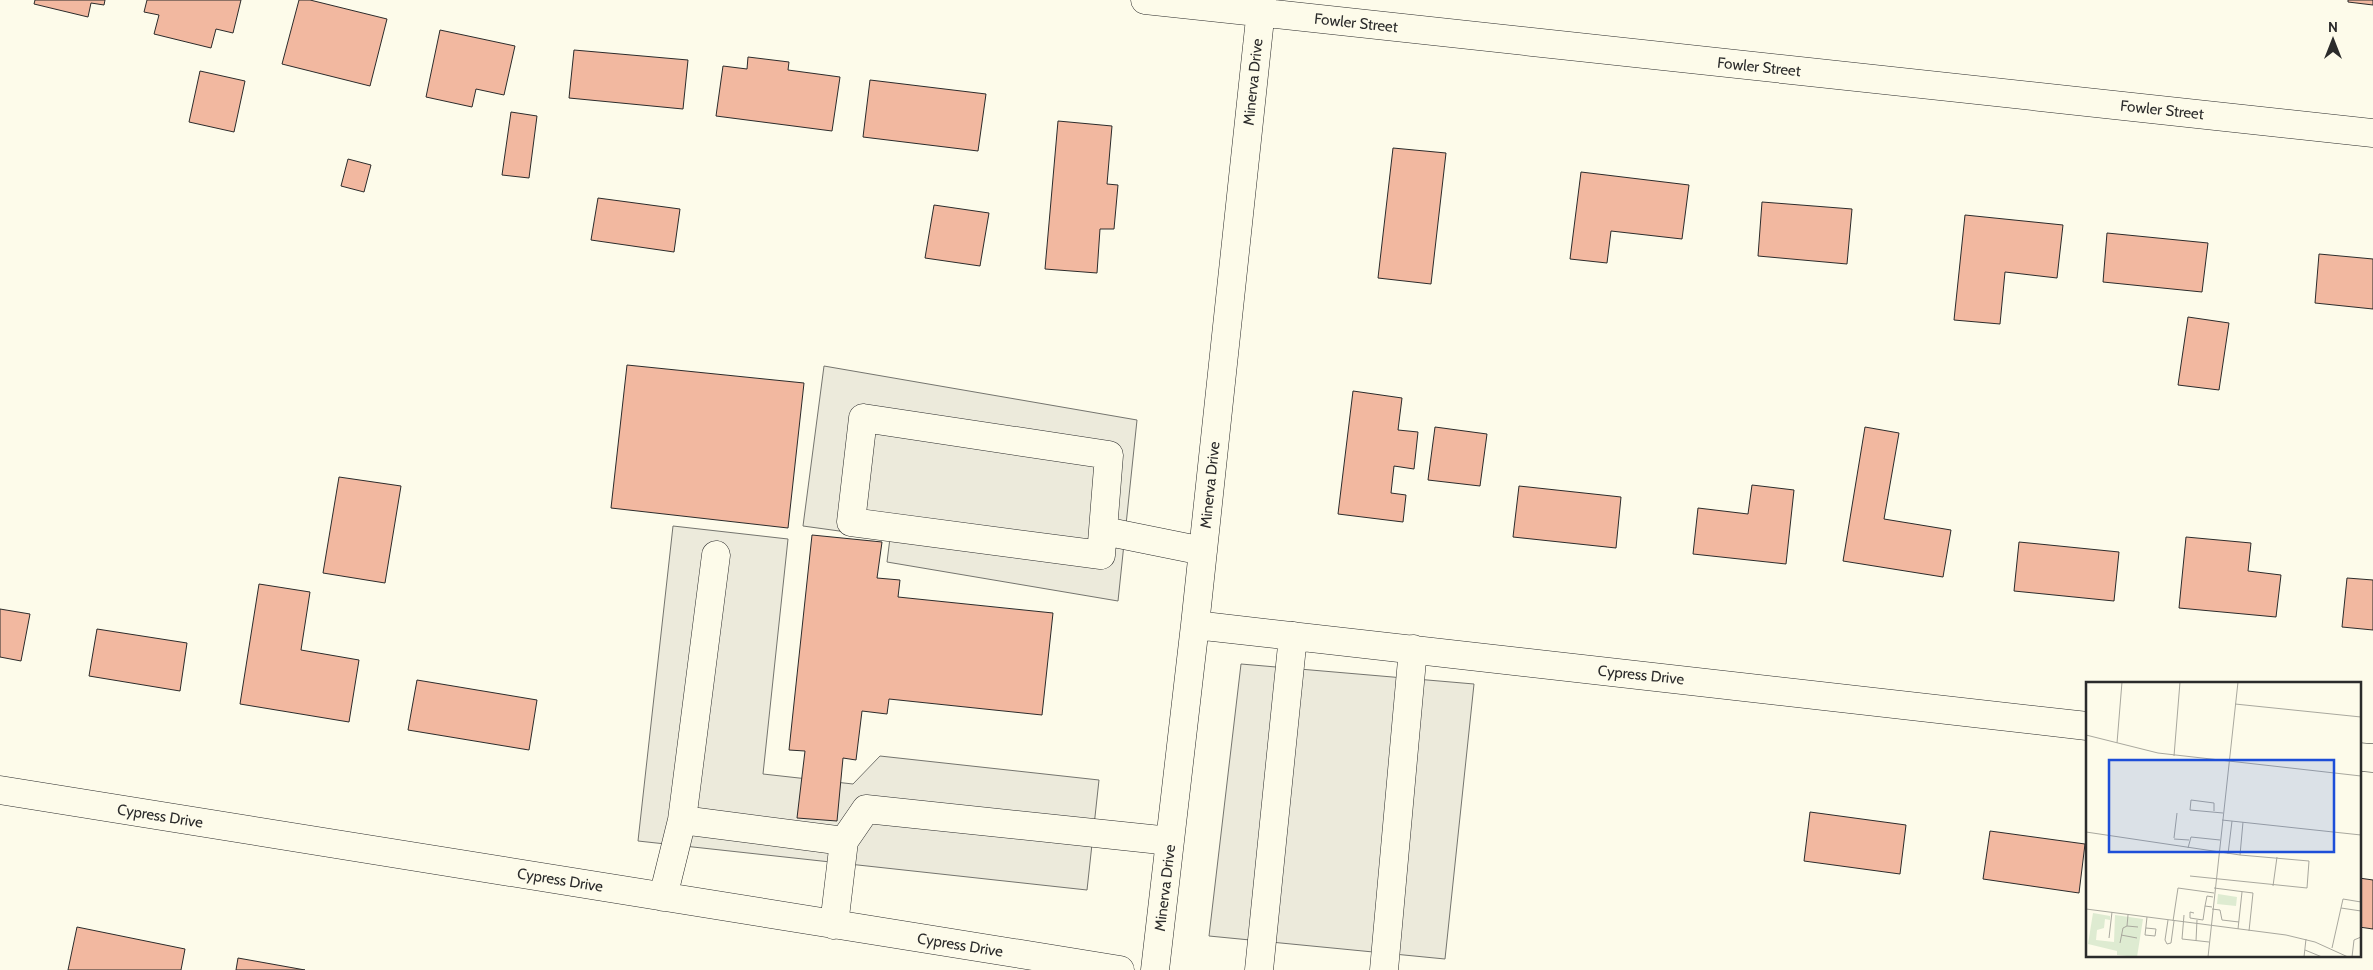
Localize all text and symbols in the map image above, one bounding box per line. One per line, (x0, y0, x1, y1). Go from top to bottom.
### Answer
street label: Fowler Street (1313, 10, 1399, 36)
north arrow (2308, 15, 2358, 65)
text: N (2328, 18, 2338, 36)
street label: Minerva Drive (1239, 37, 1267, 126)
street label: Fowler Street (1716, 54, 1802, 80)
street label: Fowler Street (2119, 97, 2205, 123)
street label: Minerva Drive (1196, 440, 1224, 529)
street label: Cypress Drive (1597, 662, 1685, 689)
inset map (2086, 682, 2360, 958)
street label: Cypress Drive (116, 800, 205, 832)
street label: Minerva Drive (1151, 843, 1179, 933)
street label: Cypress Drive (516, 864, 605, 896)
street label: Cypress Drive (916, 929, 1005, 961)

